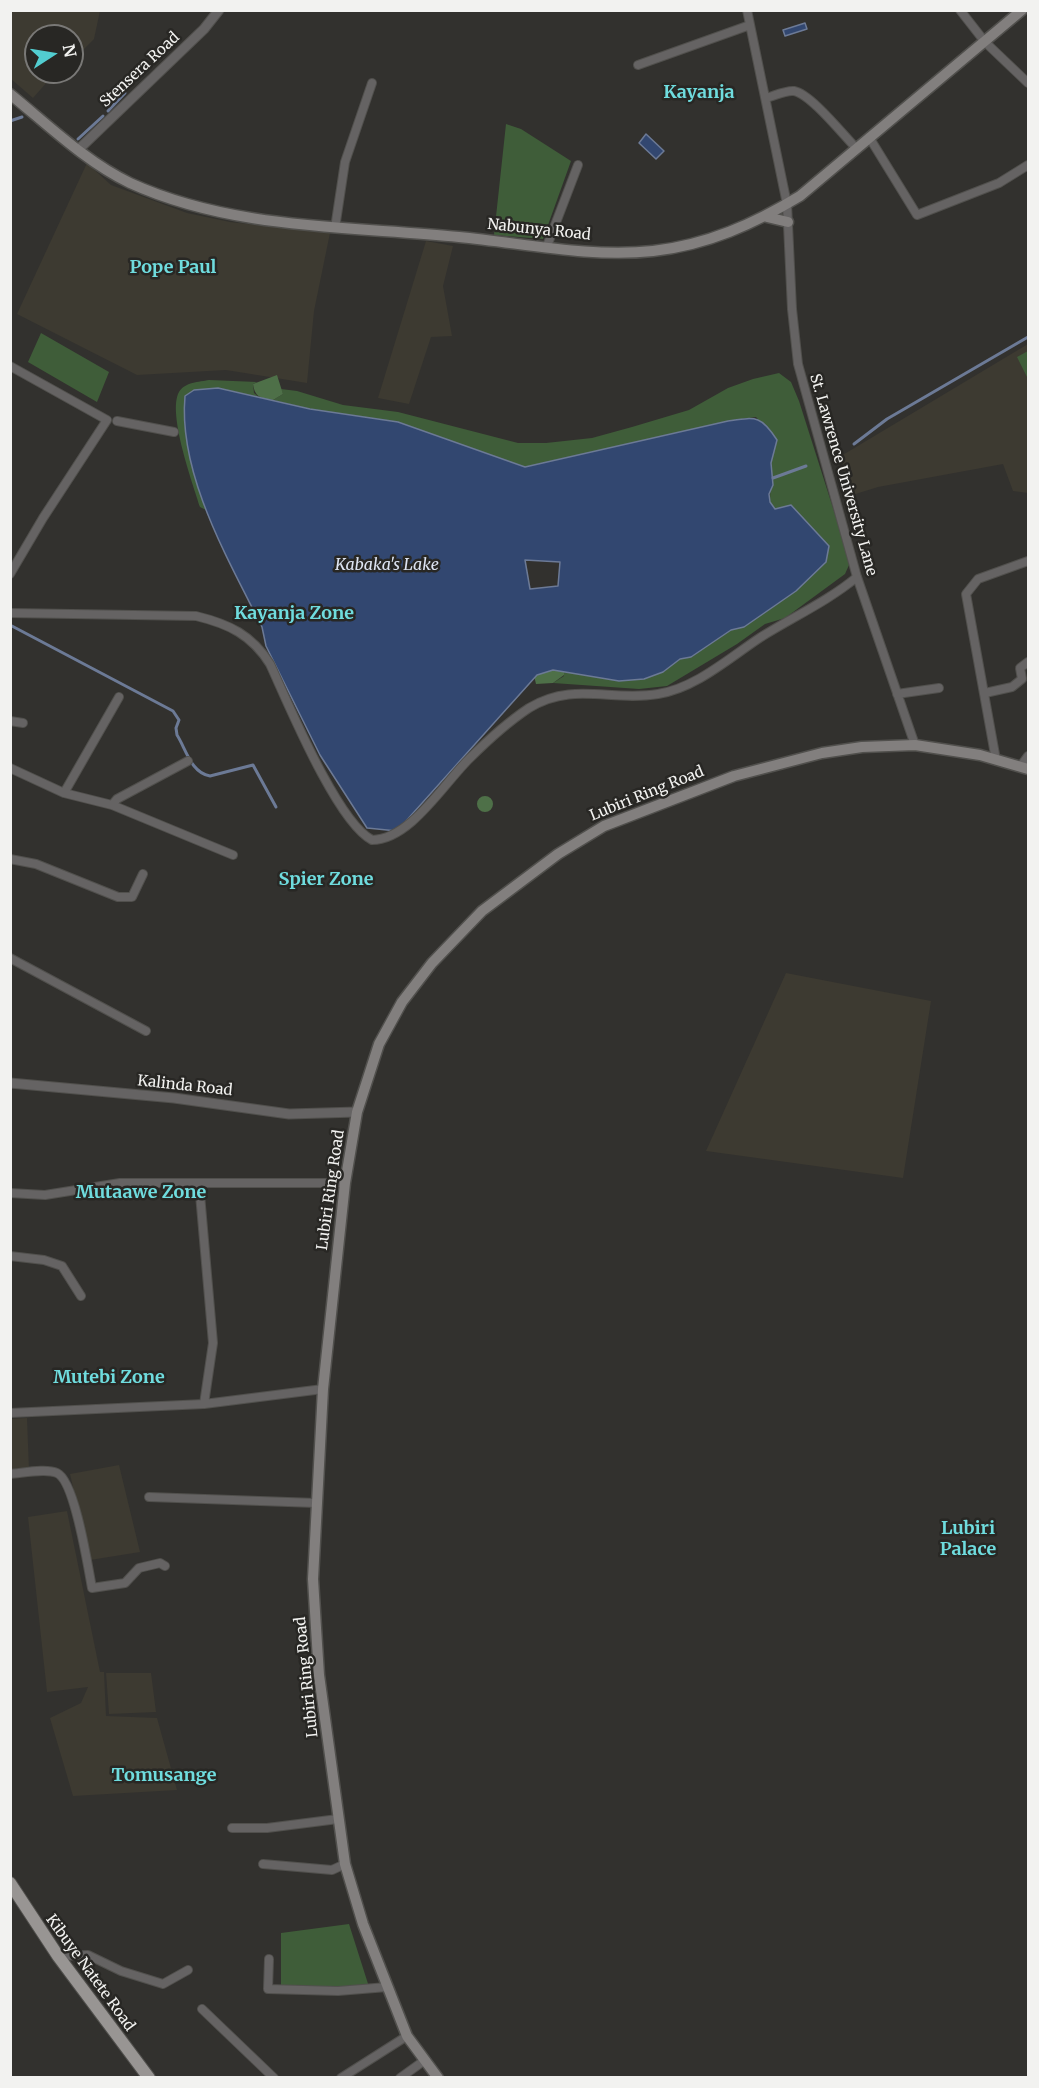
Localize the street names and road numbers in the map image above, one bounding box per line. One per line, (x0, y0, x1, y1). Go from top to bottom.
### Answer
street label: Stensera Road (97, 29, 183, 111)
street label: Nabunya Road (486, 216, 592, 244)
street label: St. Lawrence University Lane (805, 372, 881, 578)
street label: Lubiri Ring Road (587, 763, 707, 825)
street label: Kalinda Road (137, 1072, 233, 1100)
street label: Lubiri Ring Road (314, 1129, 348, 1251)
street label: Lubiri Ring Road (292, 1616, 322, 1738)
street label: Kibuye Natete Road (42, 1911, 138, 2035)

